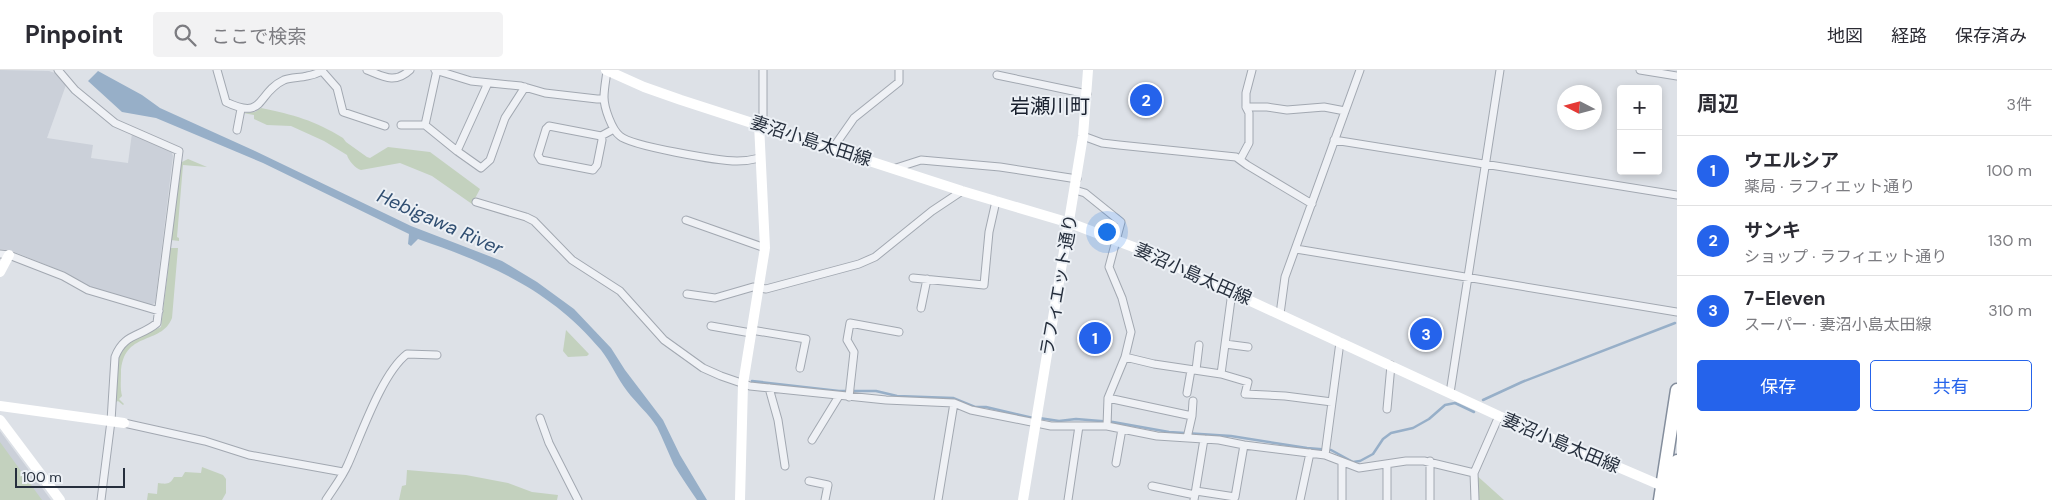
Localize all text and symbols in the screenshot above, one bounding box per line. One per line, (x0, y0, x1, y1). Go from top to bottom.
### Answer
search box (153, 12, 503, 57)
text: Pinpoint (25, 19, 123, 50)
icon: search (171, 21, 199, 49)
text: ここで検索 (211, 24, 306, 49)
text: 地図 (1827, 24, 1863, 48)
text: 経路 (1891, 24, 1927, 48)
text: 保存済み (1955, 24, 2027, 48)
pin: 2 (1130, 81, 1162, 119)
north arrow (1557, 85, 1602, 130)
map controls (1617, 85, 1662, 175)
button: + (1617, 85, 1662, 130)
text: 周辺 (1697, 90, 1739, 118)
district label: 岩瀬川町 (1010, 93, 1090, 119)
text: 3件 (2007, 94, 2032, 115)
street label: 妻沼小島太田線 (747, 110, 875, 172)
button: − (1617, 130, 1662, 175)
text: ウエルシア (1744, 148, 1839, 173)
text: 1 (1710, 160, 1716, 181)
text: 100 m (1987, 160, 2032, 181)
text: 薬局 · ラフィエット通り (1744, 176, 1915, 197)
water label: Hebigawa River (373, 183, 508, 261)
street label: ラフィエット通り (1035, 212, 1083, 358)
text: サンキ (1744, 218, 1801, 243)
your location (1094, 219, 1120, 245)
text: 2 (1708, 230, 1718, 251)
text: 130 m (1988, 230, 2032, 251)
street label: 妻沼小島太田線 (1131, 237, 1255, 311)
text: ショップ · ラフィエット通り (1744, 246, 1947, 267)
text: 7-Eleven (1744, 286, 1826, 311)
text: 3 (1708, 300, 1718, 321)
text: 310 m (1988, 300, 2032, 321)
text: スーパー · 妻沼小島太田線 (1744, 314, 1932, 335)
pin: 3 (1410, 315, 1442, 353)
pin: 1 (1079, 319, 1111, 357)
button: 保存 (1697, 360, 1860, 411)
button: 共有 (1870, 360, 2032, 411)
street label: 妻沼小島太田線 (1498, 407, 1624, 479)
scale bar (15, 465, 125, 488)
text: 100 m (22, 468, 62, 486)

